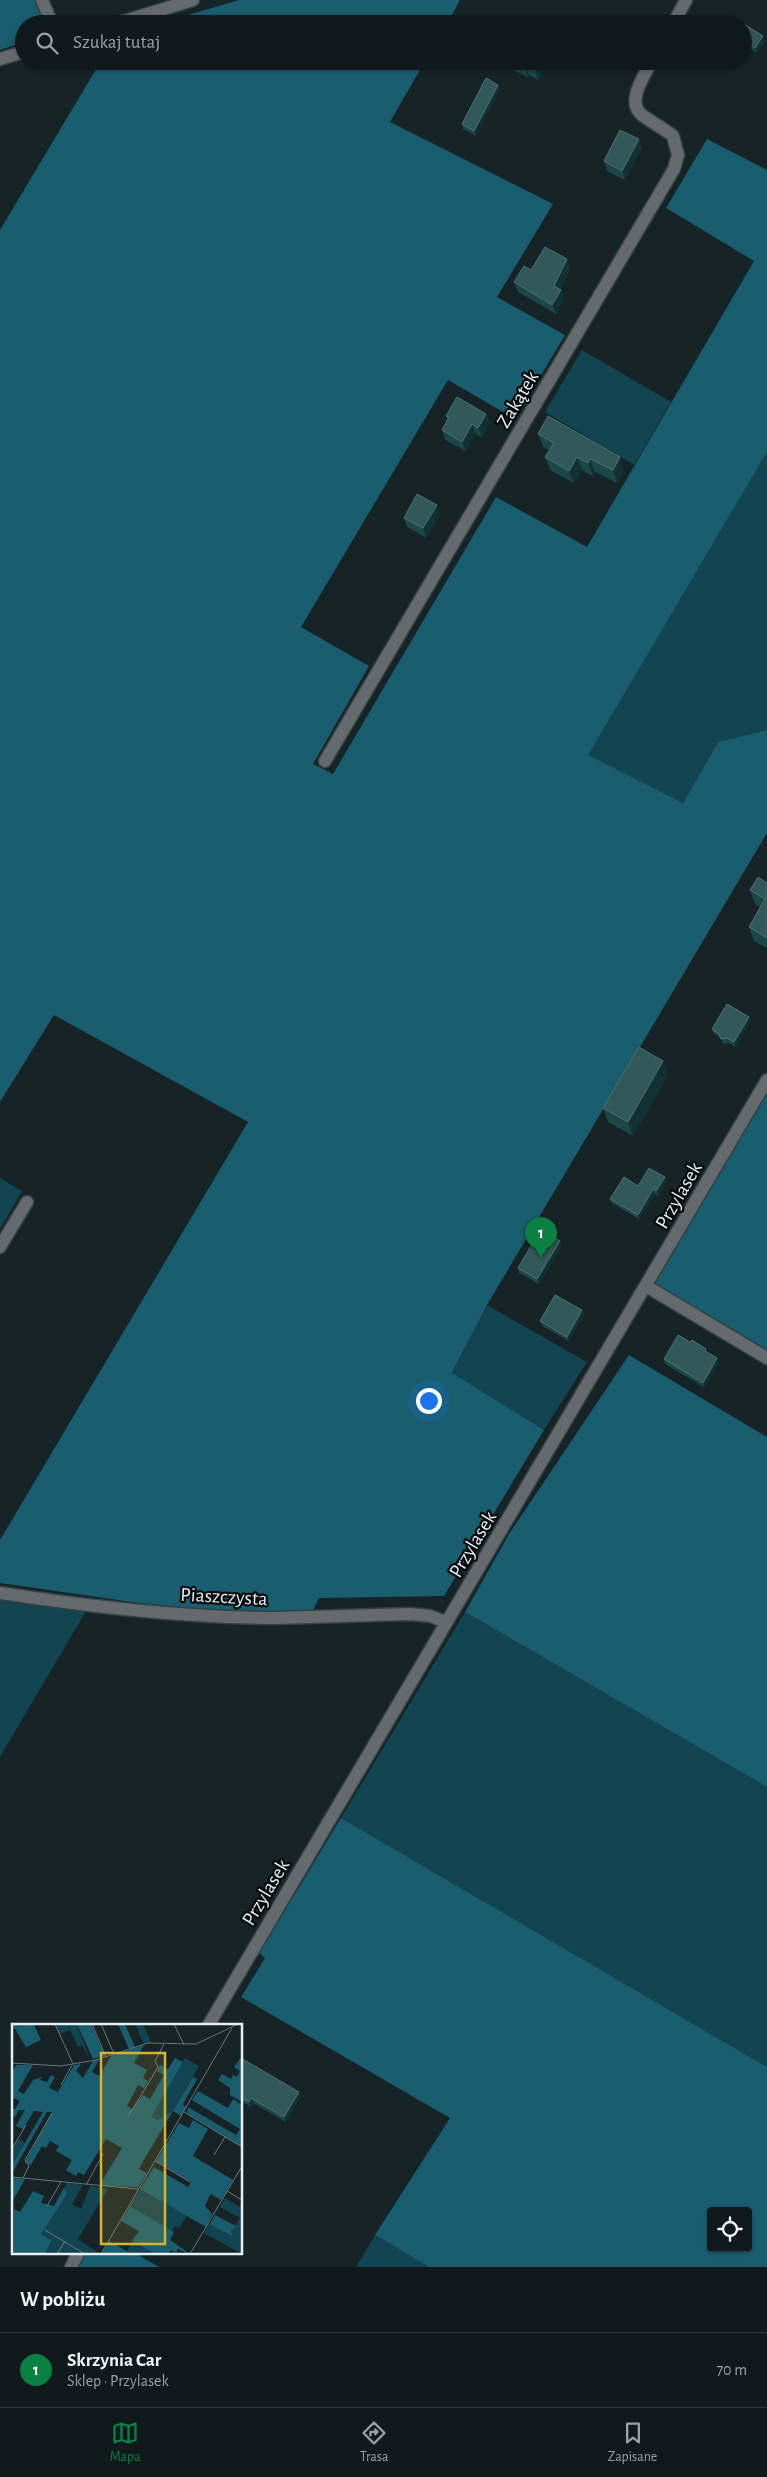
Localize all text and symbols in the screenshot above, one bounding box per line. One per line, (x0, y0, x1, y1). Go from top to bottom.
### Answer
search box (15, 15, 752, 70)
icon: search (33, 29, 61, 57)
text: Szukaj tutaj (73, 33, 160, 52)
street label: Zakątek (493, 368, 542, 431)
street label: Przylasek (652, 1159, 706, 1232)
pin: 1 (525, 1217, 557, 1258)
your location (416, 1388, 442, 1414)
street label: Przylasek (445, 1508, 500, 1581)
street label: Piaszczysta (180, 1585, 268, 1609)
street label: Przylasek (238, 1856, 293, 1929)
inset map (12, 2024, 242, 2254)
map controls (707, 2207, 752, 2252)
button: locate (707, 2207, 752, 2252)
text: W pobliżu (20, 2289, 105, 2310)
text: Skrzynia Car (67, 2351, 161, 2370)
text: 1 (33, 2362, 39, 2378)
text: 70 m (716, 2362, 747, 2378)
text: Sklep · Przylasek (67, 2373, 169, 2389)
tab: Mapa (110, 2419, 141, 2466)
tab: Trasa (360, 2419, 388, 2466)
tab: Zapisane (608, 2419, 657, 2466)

